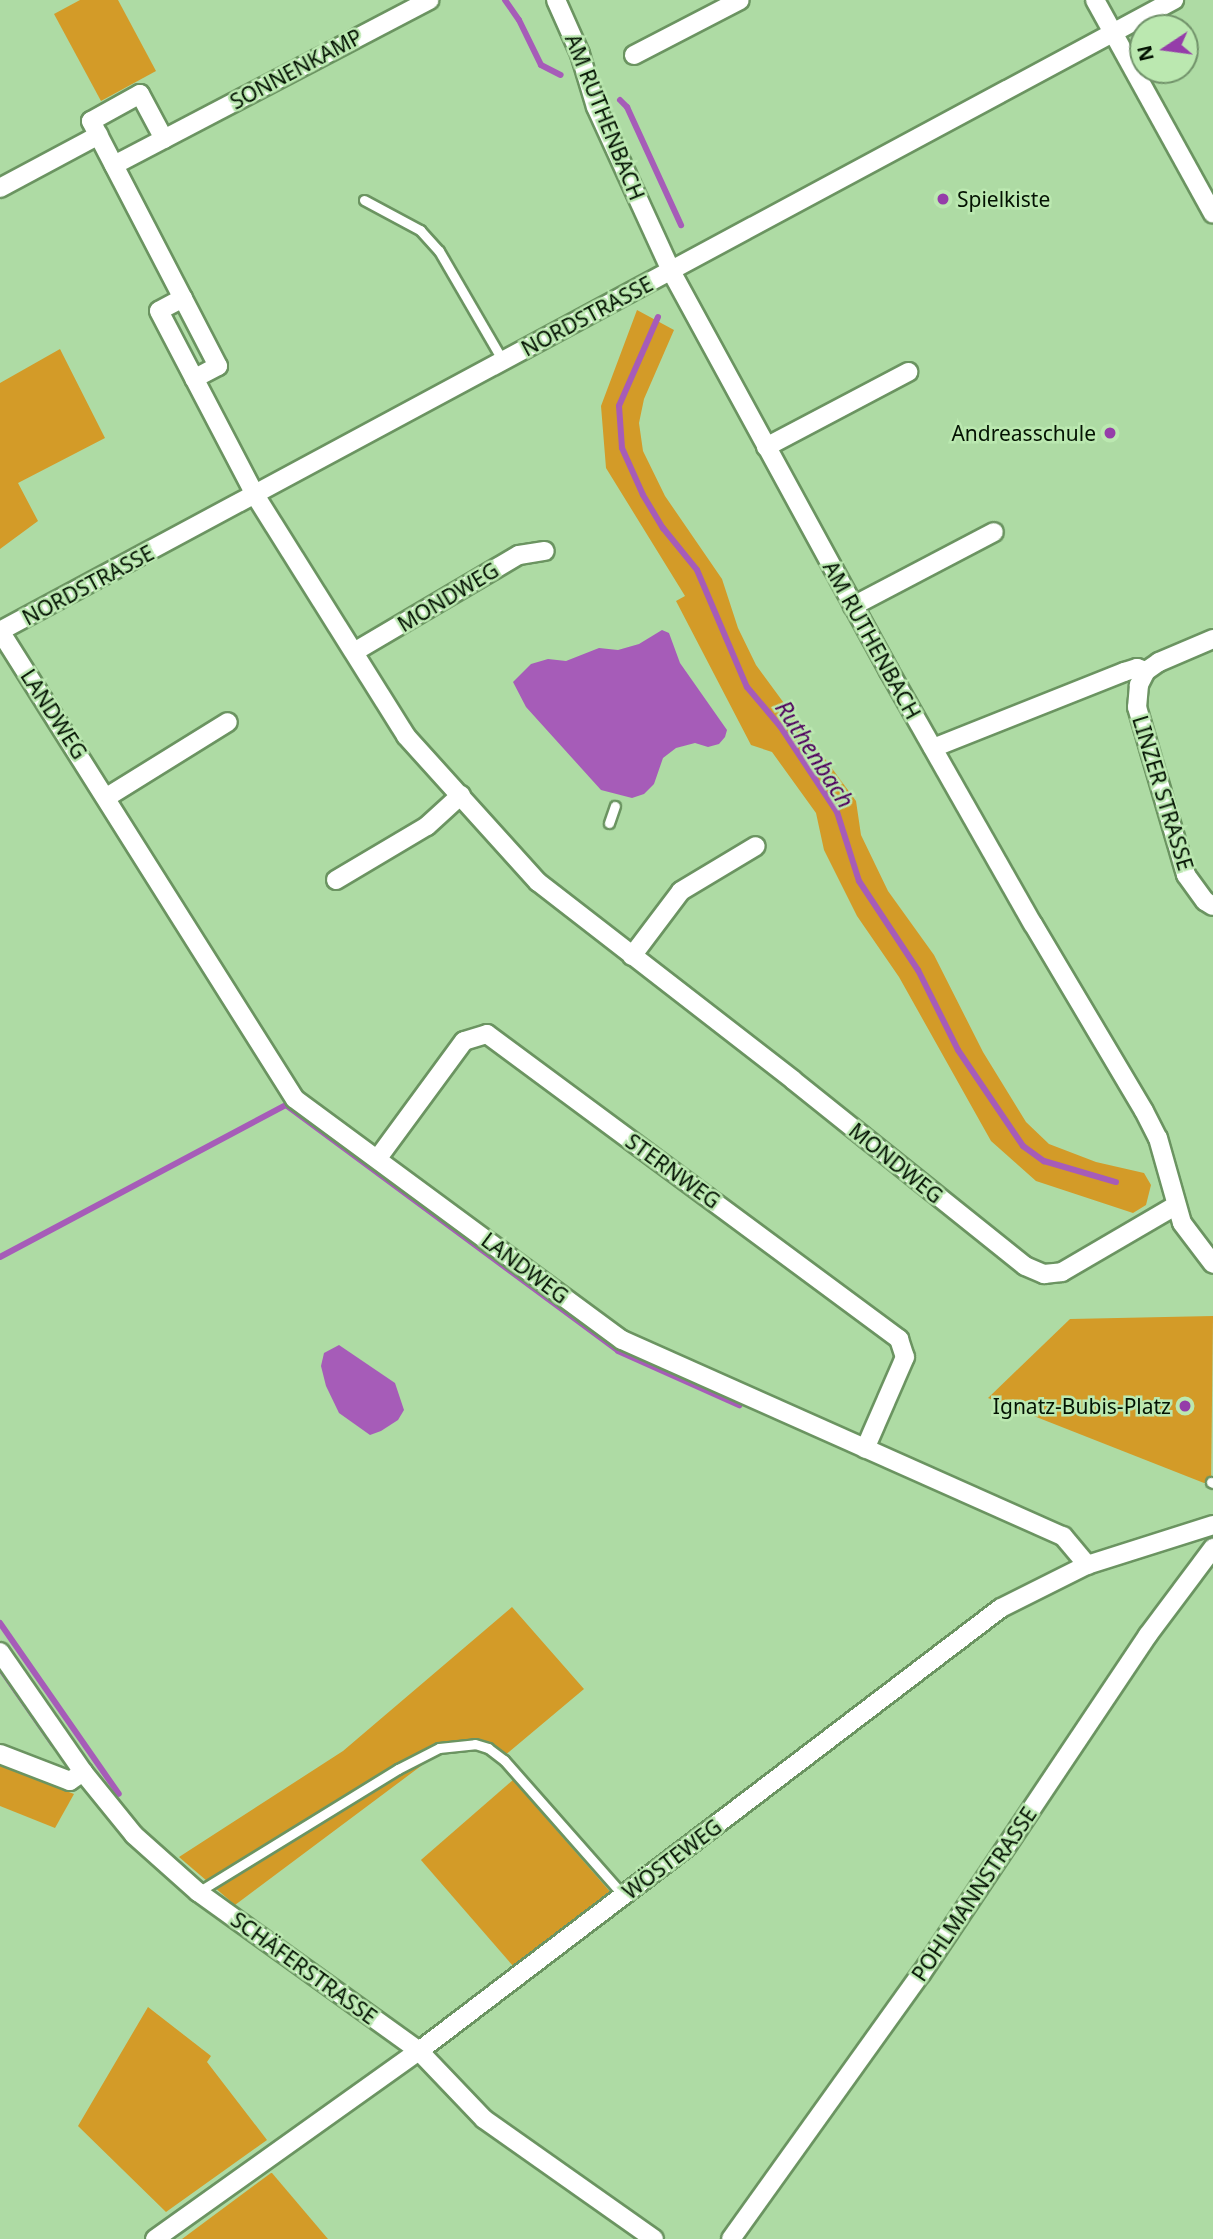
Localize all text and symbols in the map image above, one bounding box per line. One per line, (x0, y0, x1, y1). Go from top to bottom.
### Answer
north arrow (1129, 14, 1199, 84)
street label: SONNENKAMP (226, 24, 366, 114)
street label: AM RUTHENBACH (560, 30, 650, 204)
text: N (1131, 43, 1160, 64)
place label: Spielkiste (957, 186, 1050, 212)
marker: Spielkiste (935, 191, 951, 207)
street label: NORDSTRASSE (517, 271, 657, 361)
place label: Andreasschule (951, 420, 1096, 446)
marker: Andreasschule (1102, 425, 1118, 441)
street label: NORDSTRASSE (18, 540, 158, 630)
street label: MONDWEG (393, 557, 503, 637)
street label: AM RUTHENBACH (818, 557, 926, 723)
street label: LANDWEG (16, 664, 92, 764)
water label: Ruthenbach (770, 695, 860, 813)
street label: LINZER STRASSE (1127, 712, 1199, 874)
street label: MONDWEG (844, 1118, 948, 1208)
street label: STERNWEG (621, 1128, 725, 1214)
street label: LANDWEG (477, 1227, 573, 1309)
place label: Ignatz-Bubis-Platz (993, 1393, 1171, 1419)
marker: Ignatz-Bubis-Platz (1177, 1398, 1193, 1414)
street label: POHLMANNSTRASSE (906, 1802, 1042, 1986)
street label: WÖSTEWEG (618, 1814, 726, 1904)
street label: SCHÄFERSTRASSE (226, 1907, 382, 2029)

